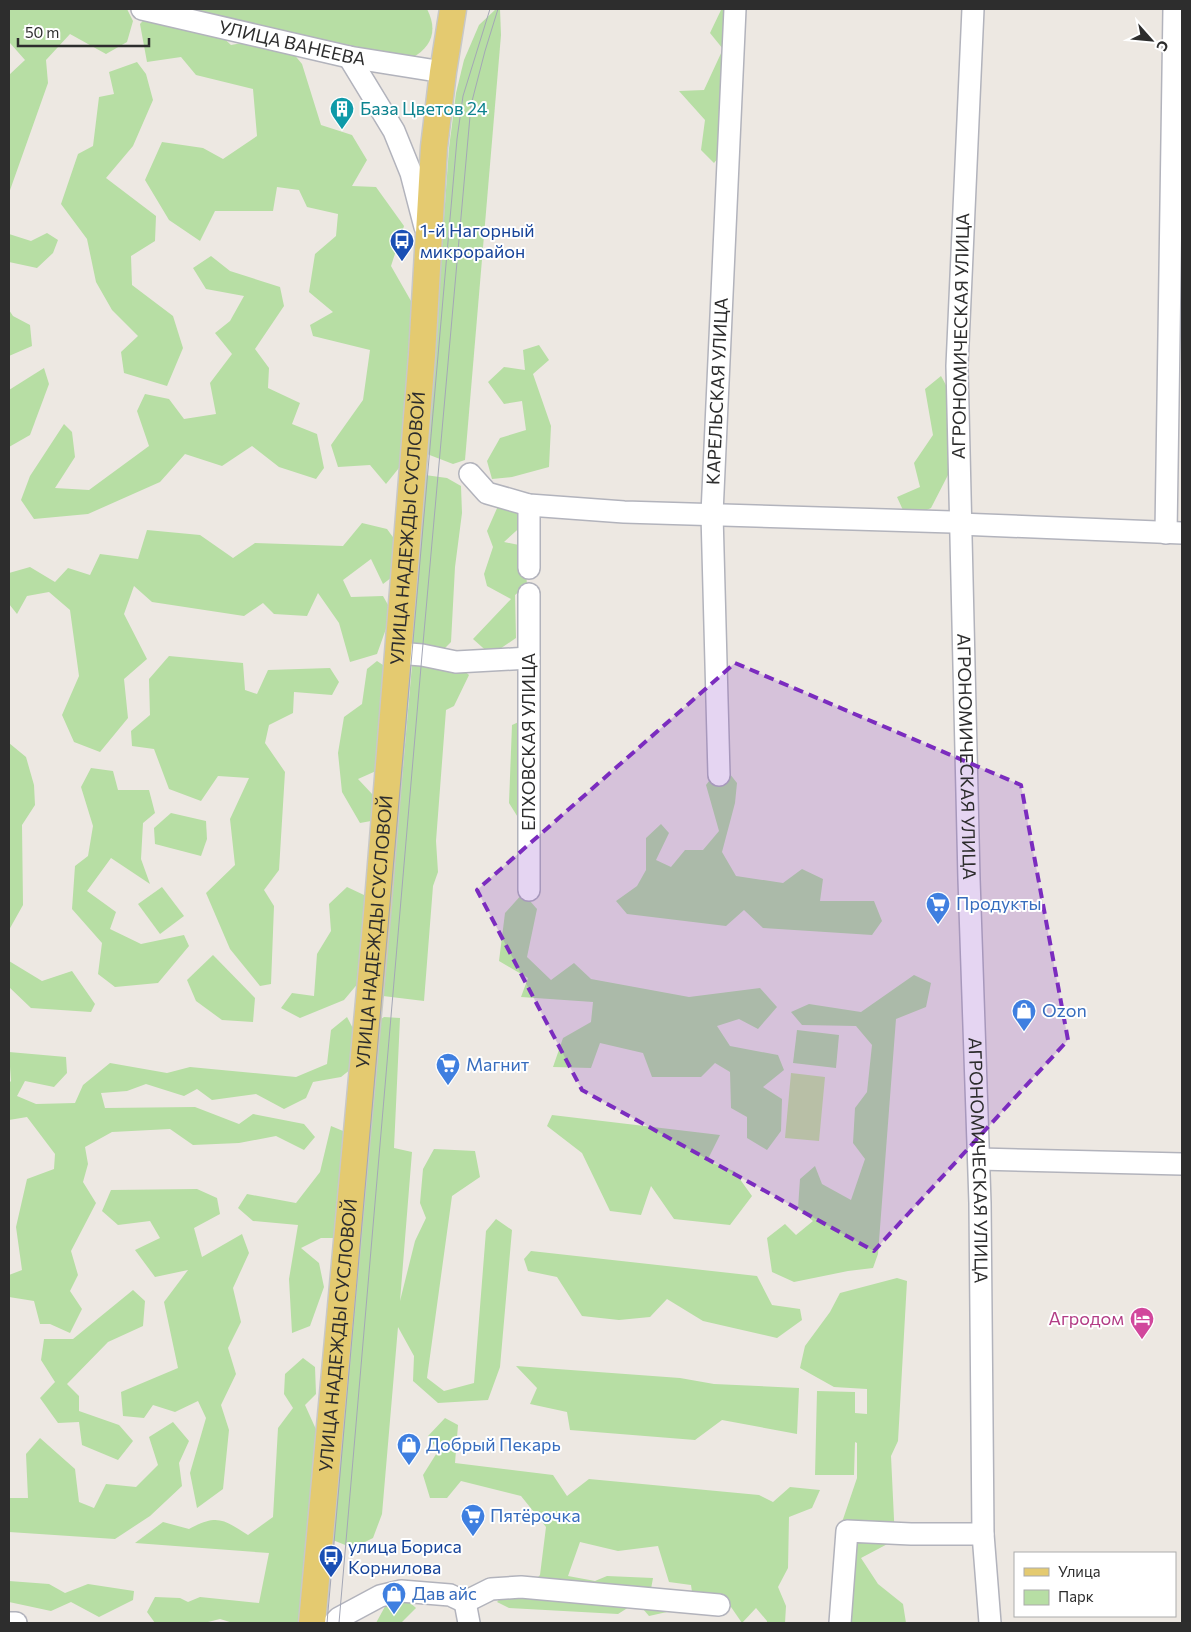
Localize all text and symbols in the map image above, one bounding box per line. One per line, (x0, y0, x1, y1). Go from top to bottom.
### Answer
scale bar (18, 15, 149, 47)
street label: УЛИЦА ВАНЕЕВА (217, 15, 367, 69)
north arrow (1126, 15, 1176, 65)
text: 50 m (25, 23, 59, 41)
text: С (1153, 38, 1173, 54)
building icon: База Цветов 24 (329, 96, 355, 130)
place label: База Цветов 24 (360, 97, 488, 119)
street label: АГРОНОМИЧЕСКАЯ УЛИЦА (947, 213, 973, 459)
place label: 1-й Нагорный микрорайон (420, 219, 535, 262)
bus stop icon: 1-й Нагорный микрорайон (389, 228, 415, 262)
street label: КАРЕЛЬСКАЯ УЛИЦА (701, 297, 732, 485)
street label: УЛИЦА НАДЕЖДЫ СУСЛОВОЙ (385, 390, 429, 666)
street label: АГРОНОМИЧЕСКАЯ УЛИЦА (953, 633, 981, 880)
street label: ЕЛХОВСКАЯ УЛИЦА (517, 653, 539, 831)
street label: УЛИЦА НАДЕЖДЫ СУСЛОВОЙ (351, 794, 397, 1069)
supermarket icon: Продукты (925, 891, 951, 925)
place label: Продукты (956, 892, 1041, 914)
shop icon: Ozon (1011, 998, 1037, 1032)
place label: Ozon (1042, 999, 1087, 1021)
street label: АГРОНОМИЧЕСКАЯ УЛИЦА (964, 1037, 993, 1284)
supermarket icon: Магнит (435, 1052, 461, 1086)
place label: Магнит (466, 1053, 530, 1075)
street label: УЛИЦА НАДЕЖДЫ СУСЛОВОЙ (314, 1197, 361, 1473)
hotel icon: Агродом (1129, 1306, 1155, 1340)
place label: Агродом (1048, 1307, 1124, 1329)
shop icon: Добрый Пекарь (396, 1432, 422, 1466)
place label: Добрый Пекарь (426, 1433, 561, 1455)
supermarket icon: Пятёрочка (460, 1503, 486, 1537)
place label: Пятёрочка (490, 1504, 581, 1526)
place label: улица Бориса Корнилова (348, 1535, 462, 1578)
bus stop icon: улица Бориса Корнилова (318, 1544, 344, 1578)
legend (1014, 1552, 1176, 1617)
text: Улица (1058, 1562, 1100, 1580)
shop icon: Дав айс (381, 1581, 407, 1615)
place label: Дав айс (412, 1582, 477, 1604)
text: Парк (1058, 1587, 1094, 1605)

